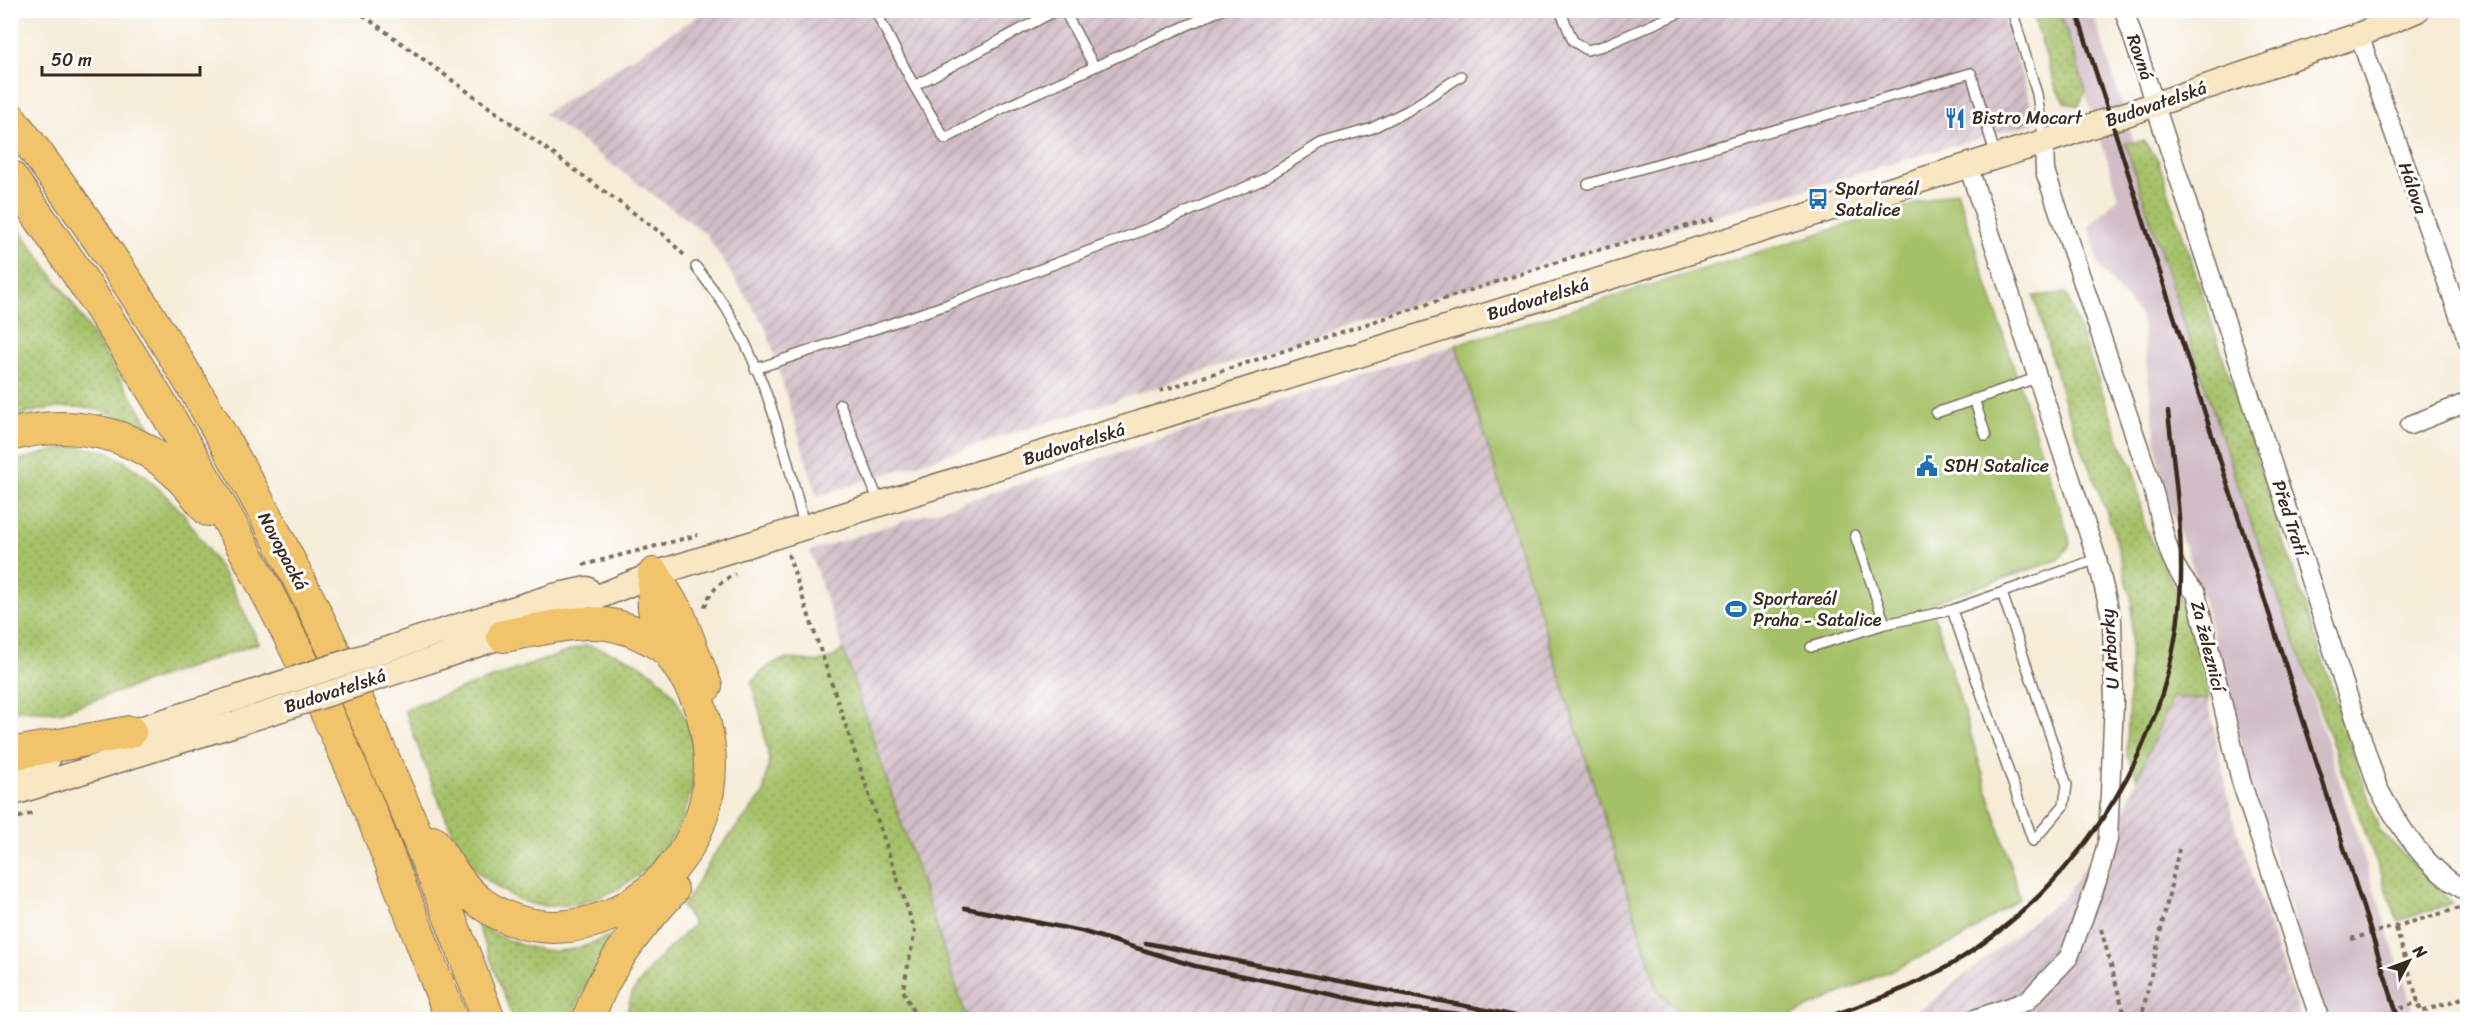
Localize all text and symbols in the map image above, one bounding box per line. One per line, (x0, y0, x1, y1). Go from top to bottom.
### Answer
street label: Rovná (2117, 29, 2163, 85)
scale bar (42, 39, 200, 77)
text: 50 m (51, 44, 92, 76)
street label: Budovatelská (2101, 72, 2211, 136)
place label: Bistro Mocart (1972, 102, 2083, 134)
restaurant icon: Bistro Mocart (1943, 106, 1967, 130)
street label: Hálova (2389, 158, 2437, 219)
place label: Sportareál Satalice (1835, 173, 1920, 226)
bus stop icon: Sportareál Satalice (1806, 187, 1830, 211)
street label: Budovatelská (1483, 268, 1593, 330)
street label: Budovatelská (1019, 413, 1129, 475)
place label: SDH Satalice (1944, 450, 2049, 482)
public building icon: SDH Satalice (1915, 454, 1939, 478)
street label: Před Tratí (2263, 476, 2318, 562)
street label: Novopacká (249, 506, 317, 596)
place label: Sportareál Praha - Satalice (1753, 583, 1882, 636)
sports icon: Sportareál Praha - Satalice (1724, 597, 1748, 621)
street label: Za železnicí (2181, 597, 2235, 697)
street label: U Arborky (2091, 607, 2129, 690)
street label: Budovatelská (280, 659, 390, 723)
north arrow (2379, 931, 2439, 991)
text: N (2405, 937, 2435, 966)

